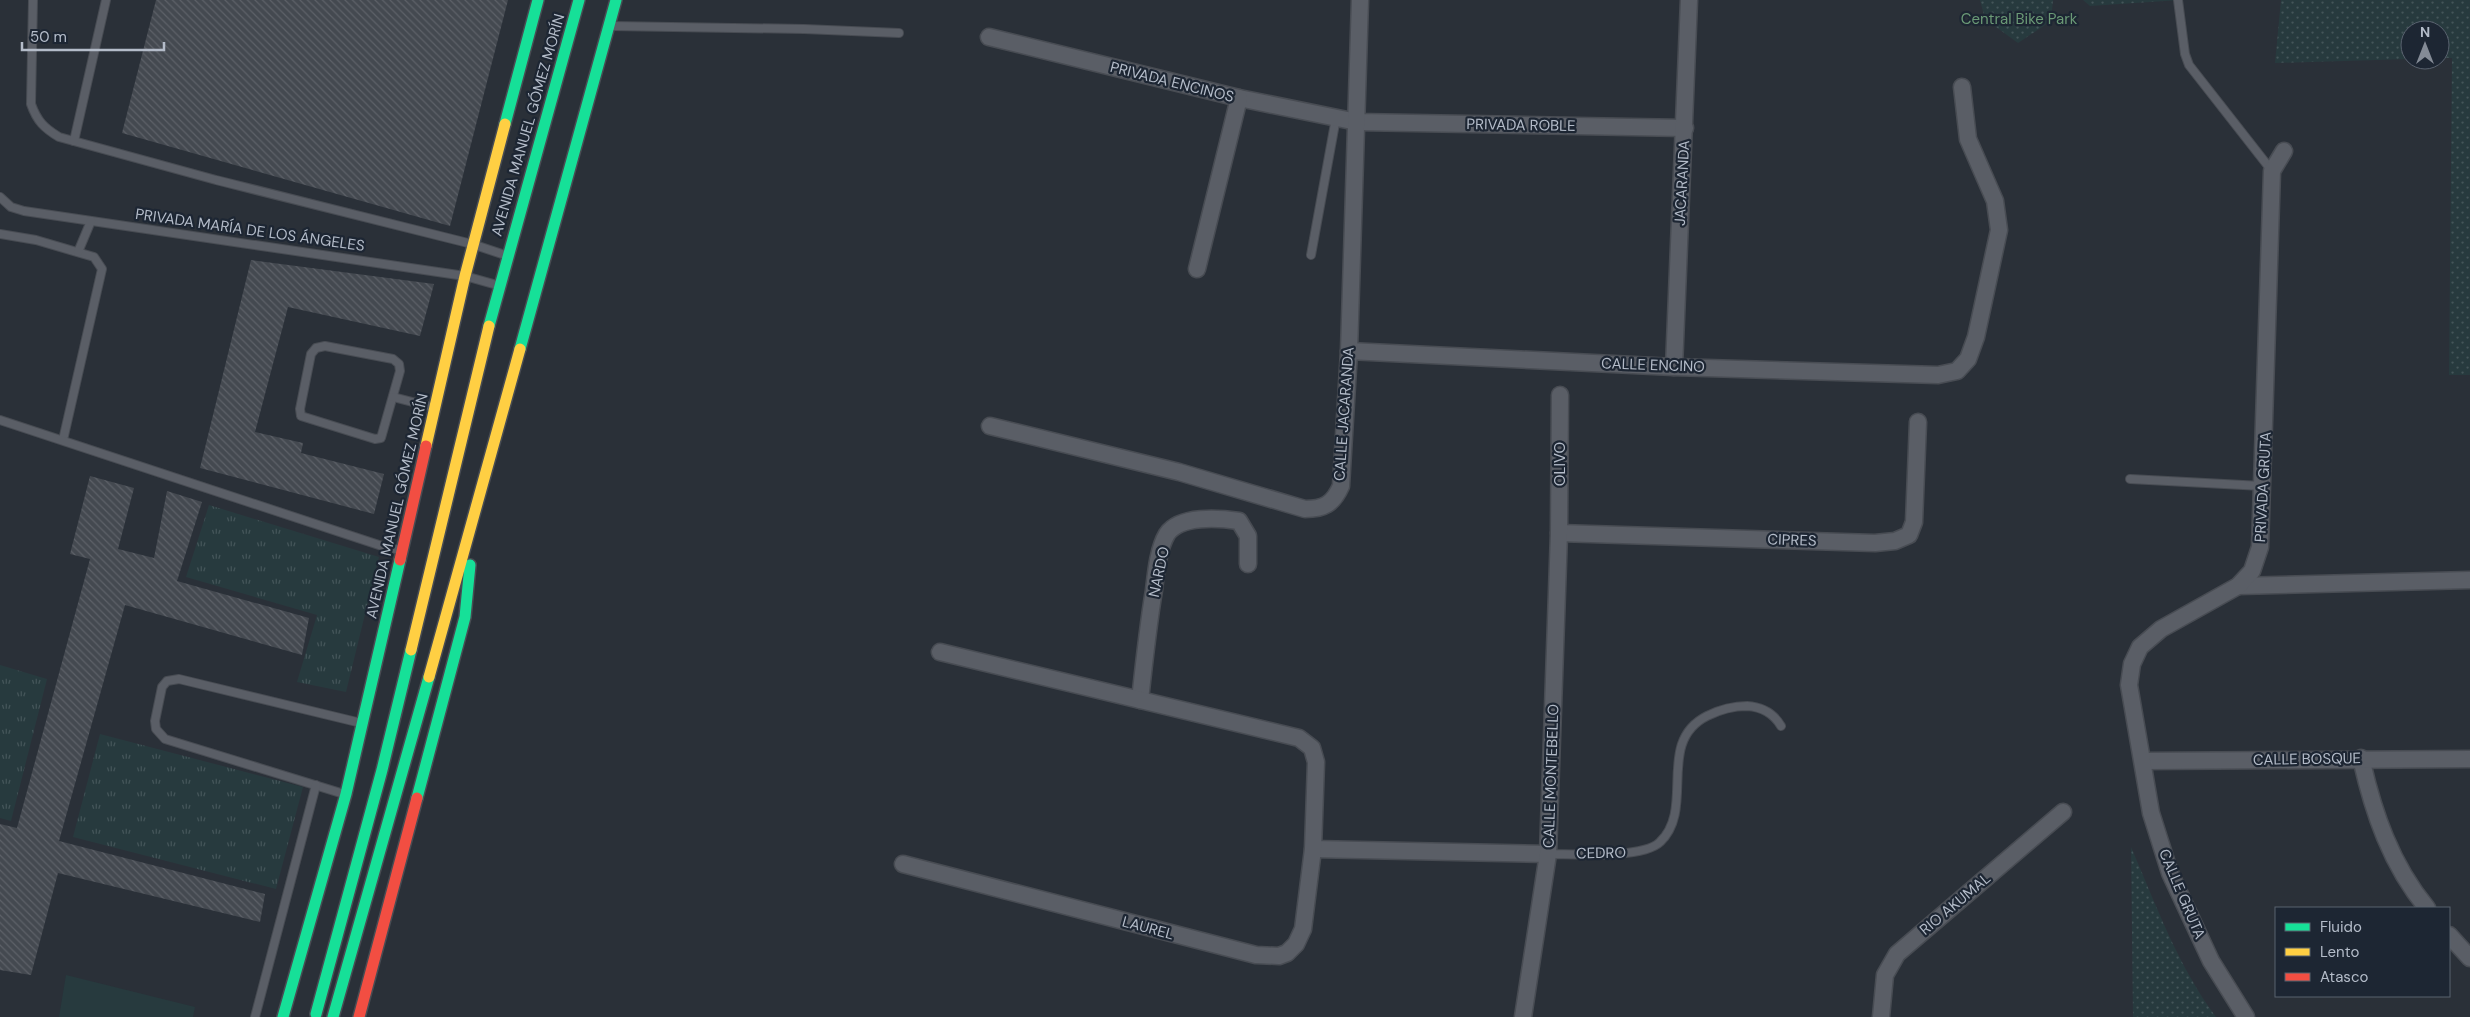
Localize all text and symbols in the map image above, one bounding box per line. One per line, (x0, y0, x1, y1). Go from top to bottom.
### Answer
park label: Central Bike Park (1961, 9, 2078, 29)
street label: AVENIDA MANUEL GÓMEZ MORÍN (487, 11, 569, 239)
scale bar (22, 20, 165, 52)
north arrow (2400, 20, 2450, 70)
text: N (2420, 23, 2430, 41)
text: 50 m (30, 27, 67, 47)
street label: PRIVADA ENCINOS (1108, 57, 1236, 107)
street label: PRIVADA ROBLE (1466, 114, 1576, 136)
street label: JACARANDA (1670, 140, 1694, 226)
street label: PRIVADA MARÍA DE LOS ÁNGELES (134, 204, 366, 256)
street label: CALLE JACARANDA (1329, 346, 1359, 482)
street label: CALLE ENCINO (1601, 353, 1705, 377)
street label: AVENIDA MANUEL GÓMEZ MORÍN (361, 391, 433, 621)
street label: PRIVADA GRUTA (2250, 431, 2276, 543)
street label: OLIVO (1550, 442, 1570, 486)
street label: CIPRES (1767, 529, 1817, 551)
street label: NARDO (1144, 545, 1174, 599)
street label: CALLE MONTEBELLO (1538, 704, 1564, 848)
street label: CALLE BOSQUE (2253, 748, 2361, 770)
street label: CEDRO (1576, 843, 1626, 863)
street label: CALLE GRUTA (2154, 846, 2210, 942)
street label: RIO AKUMAL (1915, 868, 1995, 940)
legend (2275, 907, 2450, 997)
street label: LAUREL (1120, 912, 1176, 944)
text: Fluido (2320, 917, 2362, 937)
text: Lento (2320, 942, 2359, 962)
text: Atasco (2320, 967, 2368, 987)

